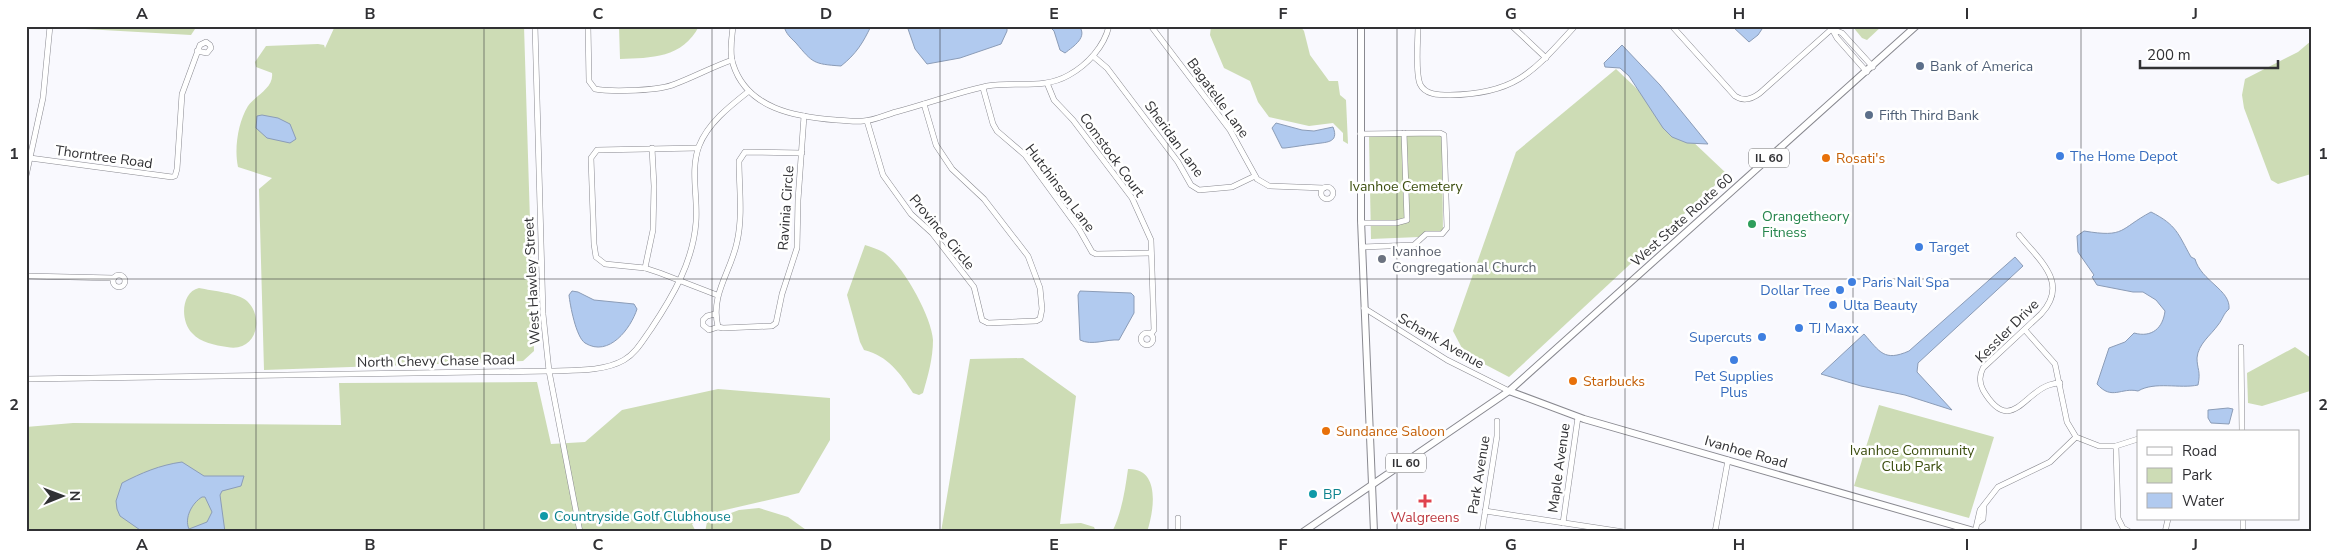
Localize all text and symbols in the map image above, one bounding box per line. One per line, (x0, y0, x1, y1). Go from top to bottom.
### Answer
text: A (136, 3, 148, 25)
text: B (364, 3, 376, 25)
text: C (593, 3, 604, 25)
text: D (820, 3, 832, 25)
text: E (1049, 3, 1059, 25)
text: F (1279, 3, 1288, 25)
text: G (1505, 3, 1517, 25)
text: H (1733, 3, 1745, 25)
text: I (1965, 3, 1969, 25)
text: J (2191, 3, 2198, 25)
scale bar (2140, 38, 2277, 70)
text: 200 m (2147, 45, 2191, 65)
street label: Bagatelle Lane (1183, 54, 1253, 142)
place label: Bank of America (1930, 57, 2033, 76)
marker: Bank of America (1914, 60, 1926, 72)
street label: Sheridan Lane (1140, 97, 1208, 181)
place label: Fifth Third Bank (1879, 106, 1980, 125)
street label: Comstock Court (1075, 109, 1149, 201)
marker: Fifth Third Bank (1863, 109, 1875, 121)
street label: Hutchinson Lane (1021, 140, 1099, 236)
street label: Thorntree Road (54, 141, 154, 173)
text: 1 (9, 143, 19, 165)
text: 1 (2318, 143, 2328, 165)
place label: The Home Depot (2070, 147, 2178, 166)
road number: IL 60 (1749, 148, 1789, 168)
place label: Rosati's (1836, 149, 1885, 168)
marker: The Home Depot (2054, 150, 2066, 162)
marker: Rosati's (1820, 152, 1832, 164)
street label: Ravinia Circle (774, 165, 798, 251)
street label: West State Route 60 (1627, 169, 1737, 271)
park label: Ivanhoe Cemetery (1349, 177, 1464, 196)
street label: Province Circle (905, 190, 979, 274)
place label: Orangetheory Fitness (1762, 207, 1850, 242)
street label: West Hawley Street (519, 217, 545, 345)
marker: Orangetheory Fitness (1746, 218, 1758, 230)
place label: Target (1929, 238, 1969, 257)
marker: Target (1913, 241, 1925, 253)
place label: Ivanhoe Congregational Church (1392, 242, 1537, 277)
marker: Ivanhoe Congregational Church (1376, 253, 1388, 265)
place label: Paris Nail Spa (1862, 273, 1950, 292)
marker: Paris Nail Spa (1846, 276, 1858, 288)
place label: Dollar Tree (1760, 281, 1830, 300)
marker: Dollar Tree (1834, 284, 1846, 296)
street label: Kessler Drive (1971, 295, 2043, 367)
place label: Ulta Beauty (1843, 296, 1918, 315)
marker: Ulta Beauty (1827, 299, 1839, 311)
street label: Schank Avenue (1394, 309, 1488, 373)
place label: TJ Maxx (1809, 319, 1860, 338)
marker: TJ Maxx (1793, 322, 1805, 334)
place label: Supercuts (1689, 328, 1752, 347)
marker: Supercuts (1756, 331, 1768, 343)
street label: North Chevy Chase Road (357, 350, 515, 372)
marker: Pet Supplies Plus (1728, 354, 1740, 366)
place label: Pet Supplies Plus (1695, 367, 1774, 402)
place label: Starbucks (1583, 372, 1645, 391)
marker: Starbucks (1567, 375, 1579, 387)
text: 2 (9, 394, 19, 416)
text: 2 (2318, 394, 2328, 416)
place label: Sundance Saloon (1336, 422, 1445, 441)
street label: Maple Avenue (1543, 422, 1575, 514)
marker: Sundance Saloon (1320, 425, 1332, 437)
legend (2137, 430, 2300, 520)
street label: Ivanhoe Road (1702, 431, 1790, 473)
street label: Park Avenue (1463, 434, 1495, 516)
park label: Ivanhoe Community Club Park (1850, 441, 1975, 476)
text: Road (2182, 441, 2217, 461)
road number: IL 60 (1386, 453, 1426, 472)
text: Park (2182, 465, 2212, 485)
north arrow (38, 470, 88, 520)
place label: BP (1323, 485, 1341, 504)
marker: BP (1307, 488, 1319, 500)
text: N (65, 490, 84, 501)
text: Water (2182, 491, 2225, 511)
marker: Walgreens (1419, 495, 1431, 507)
place label: Countryside Golf Clubhouse (554, 507, 731, 526)
place label: Walgreens (1391, 508, 1460, 527)
marker: Countryside Golf Clubhouse (538, 510, 550, 522)
text: A (136, 534, 148, 556)
text: B (364, 534, 376, 556)
text: C (593, 534, 604, 556)
text: D (820, 534, 832, 556)
text: E (1049, 534, 1059, 556)
text: F (1279, 534, 1288, 556)
text: G (1505, 534, 1517, 556)
text: H (1733, 534, 1745, 556)
text: I (1965, 534, 1969, 556)
text: J (2191, 534, 2198, 556)

